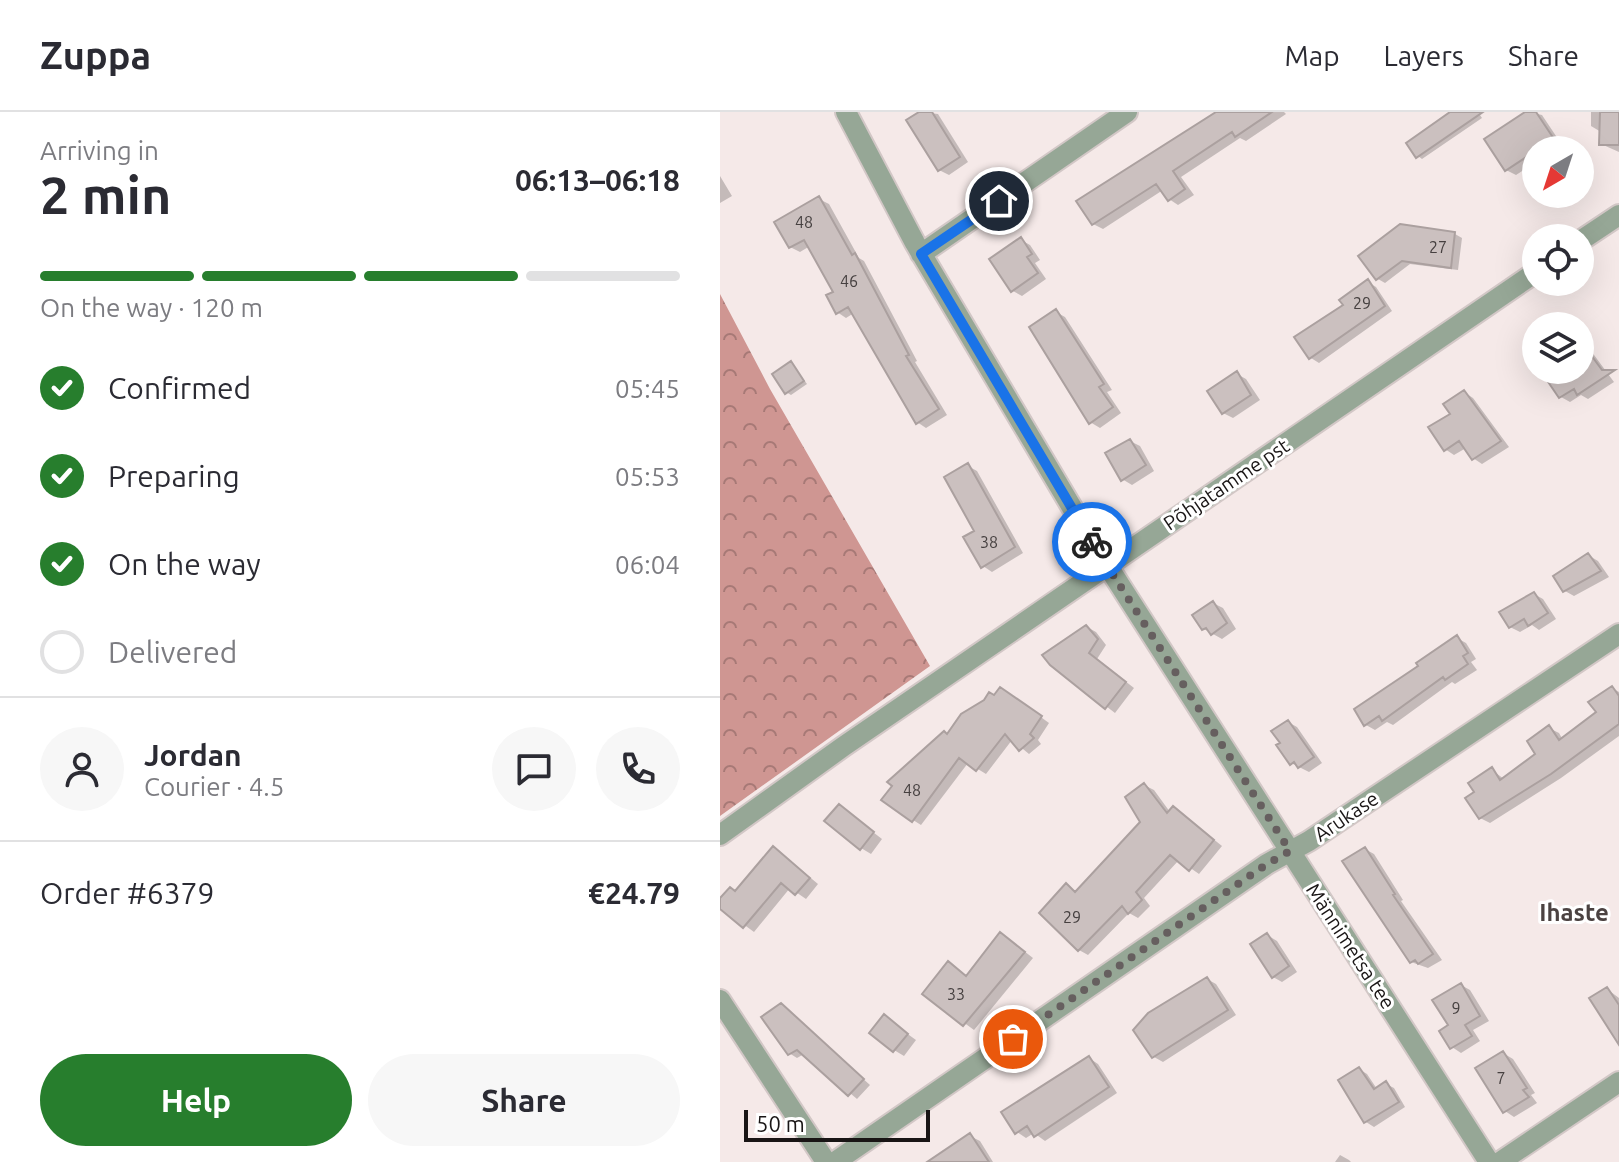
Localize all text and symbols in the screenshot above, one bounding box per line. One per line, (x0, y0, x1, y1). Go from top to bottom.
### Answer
text: Zuppa (40, 34, 151, 76)
text: Map (1284, 40, 1340, 71)
text: Layers (1384, 40, 1464, 71)
text: Share (1508, 40, 1579, 71)
text: Arriving in (40, 136, 159, 165)
north arrow (1522, 136, 1594, 208)
map controls (1522, 136, 1594, 384)
text: 06:13–06:18 (515, 163, 680, 197)
text: 2 min (40, 166, 171, 224)
pin (965, 167, 1033, 235)
icon: home (977, 179, 1021, 223)
house number: 48 (795, 213, 813, 231)
button: locate (1522, 224, 1594, 296)
house number: 27 (1429, 238, 1447, 256)
house number: 46 (840, 272, 858, 290)
text: On the way · 120 m (40, 293, 263, 322)
house number: 29 (1353, 294, 1371, 312)
button: layers (1522, 312, 1594, 384)
icon: check (40, 366, 84, 410)
text: Confirmed (108, 371, 251, 405)
text: 05:45 (615, 374, 680, 403)
street label: Põhjatamme pst (1159, 433, 1293, 534)
icon: check (40, 454, 84, 498)
text: Preparing (108, 459, 240, 493)
text: 05:53 (615, 462, 680, 491)
courier (1052, 502, 1132, 582)
icon: bike (1070, 520, 1114, 564)
house number: 38 (980, 533, 998, 551)
icon: check (40, 542, 84, 586)
text: On the way (108, 547, 261, 581)
text: 06:04 (615, 550, 680, 579)
text: Delivered (108, 635, 237, 669)
button: person (40, 727, 124, 811)
button: chat (492, 727, 576, 811)
button: phone (596, 727, 680, 811)
text: Jordan (144, 738, 242, 772)
text: Courier · 4.5 (144, 772, 284, 801)
house number: 48 (903, 781, 921, 799)
street label: Arukase (1310, 786, 1382, 846)
text: Order #6379 (40, 876, 214, 910)
text: €24.79 (588, 876, 680, 910)
street label: Männimetsa tee (1302, 879, 1400, 1013)
district label: Ihaste (1539, 899, 1609, 926)
house number: 29 (1063, 908, 1081, 926)
house number: 33 (947, 985, 965, 1003)
house number: 9 (1451, 999, 1461, 1017)
pin (979, 1005, 1047, 1073)
icon: bag (991, 1017, 1035, 1061)
button: Help (40, 1054, 352, 1146)
button: Share (368, 1054, 680, 1146)
house number: 7 (1496, 1069, 1506, 1087)
scale bar (744, 1106, 930, 1142)
text: 50 m (756, 1111, 805, 1136)

